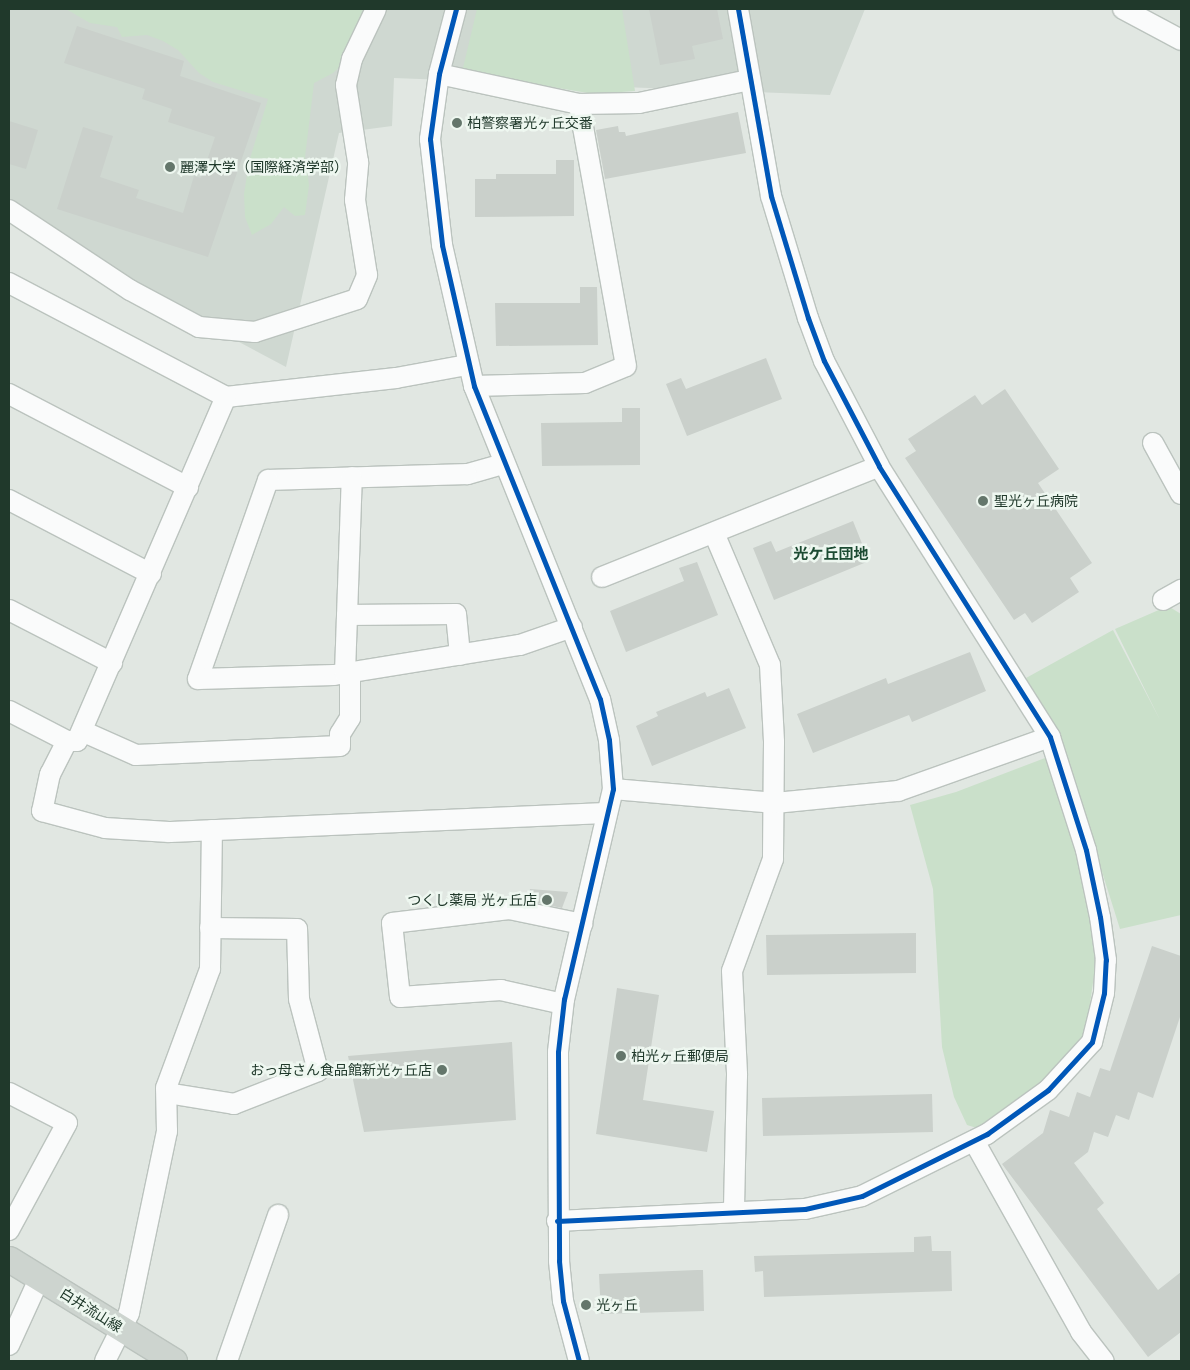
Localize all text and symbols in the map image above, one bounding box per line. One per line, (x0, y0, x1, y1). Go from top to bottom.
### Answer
place label: 柏警察署光ヶ丘交番 (467, 115, 593, 131)
marker: 柏警察署光ヶ丘交番 (451, 117, 463, 129)
place label: 麗澤大学（国際経済学部） (180, 159, 348, 175)
marker: 麗澤大学（国際経済学部） (164, 161, 176, 173)
place label: 聖光ヶ丘病院 (994, 493, 1078, 509)
marker: 聖光ヶ丘病院 (976, 494, 990, 508)
district label: 光ケ丘団地 (794, 545, 868, 563)
place label: つくし薬局 光ヶ丘店 (407, 892, 537, 908)
marker: つくし薬局 光ヶ丘店 (541, 894, 553, 906)
place label: 柏光ヶ丘郵便局 (631, 1048, 729, 1064)
marker: 柏光ヶ丘郵便局 (615, 1050, 627, 1062)
place label: おっ母さん食品館新光ヶ丘店 (250, 1062, 432, 1078)
marker: おっ母さん食品館新光ヶ丘店 (436, 1064, 448, 1076)
street label: 白井流山線 (57, 1284, 125, 1336)
place label: 光ヶ丘 (596, 1297, 638, 1313)
marker: 光ヶ丘 (580, 1299, 592, 1311)

